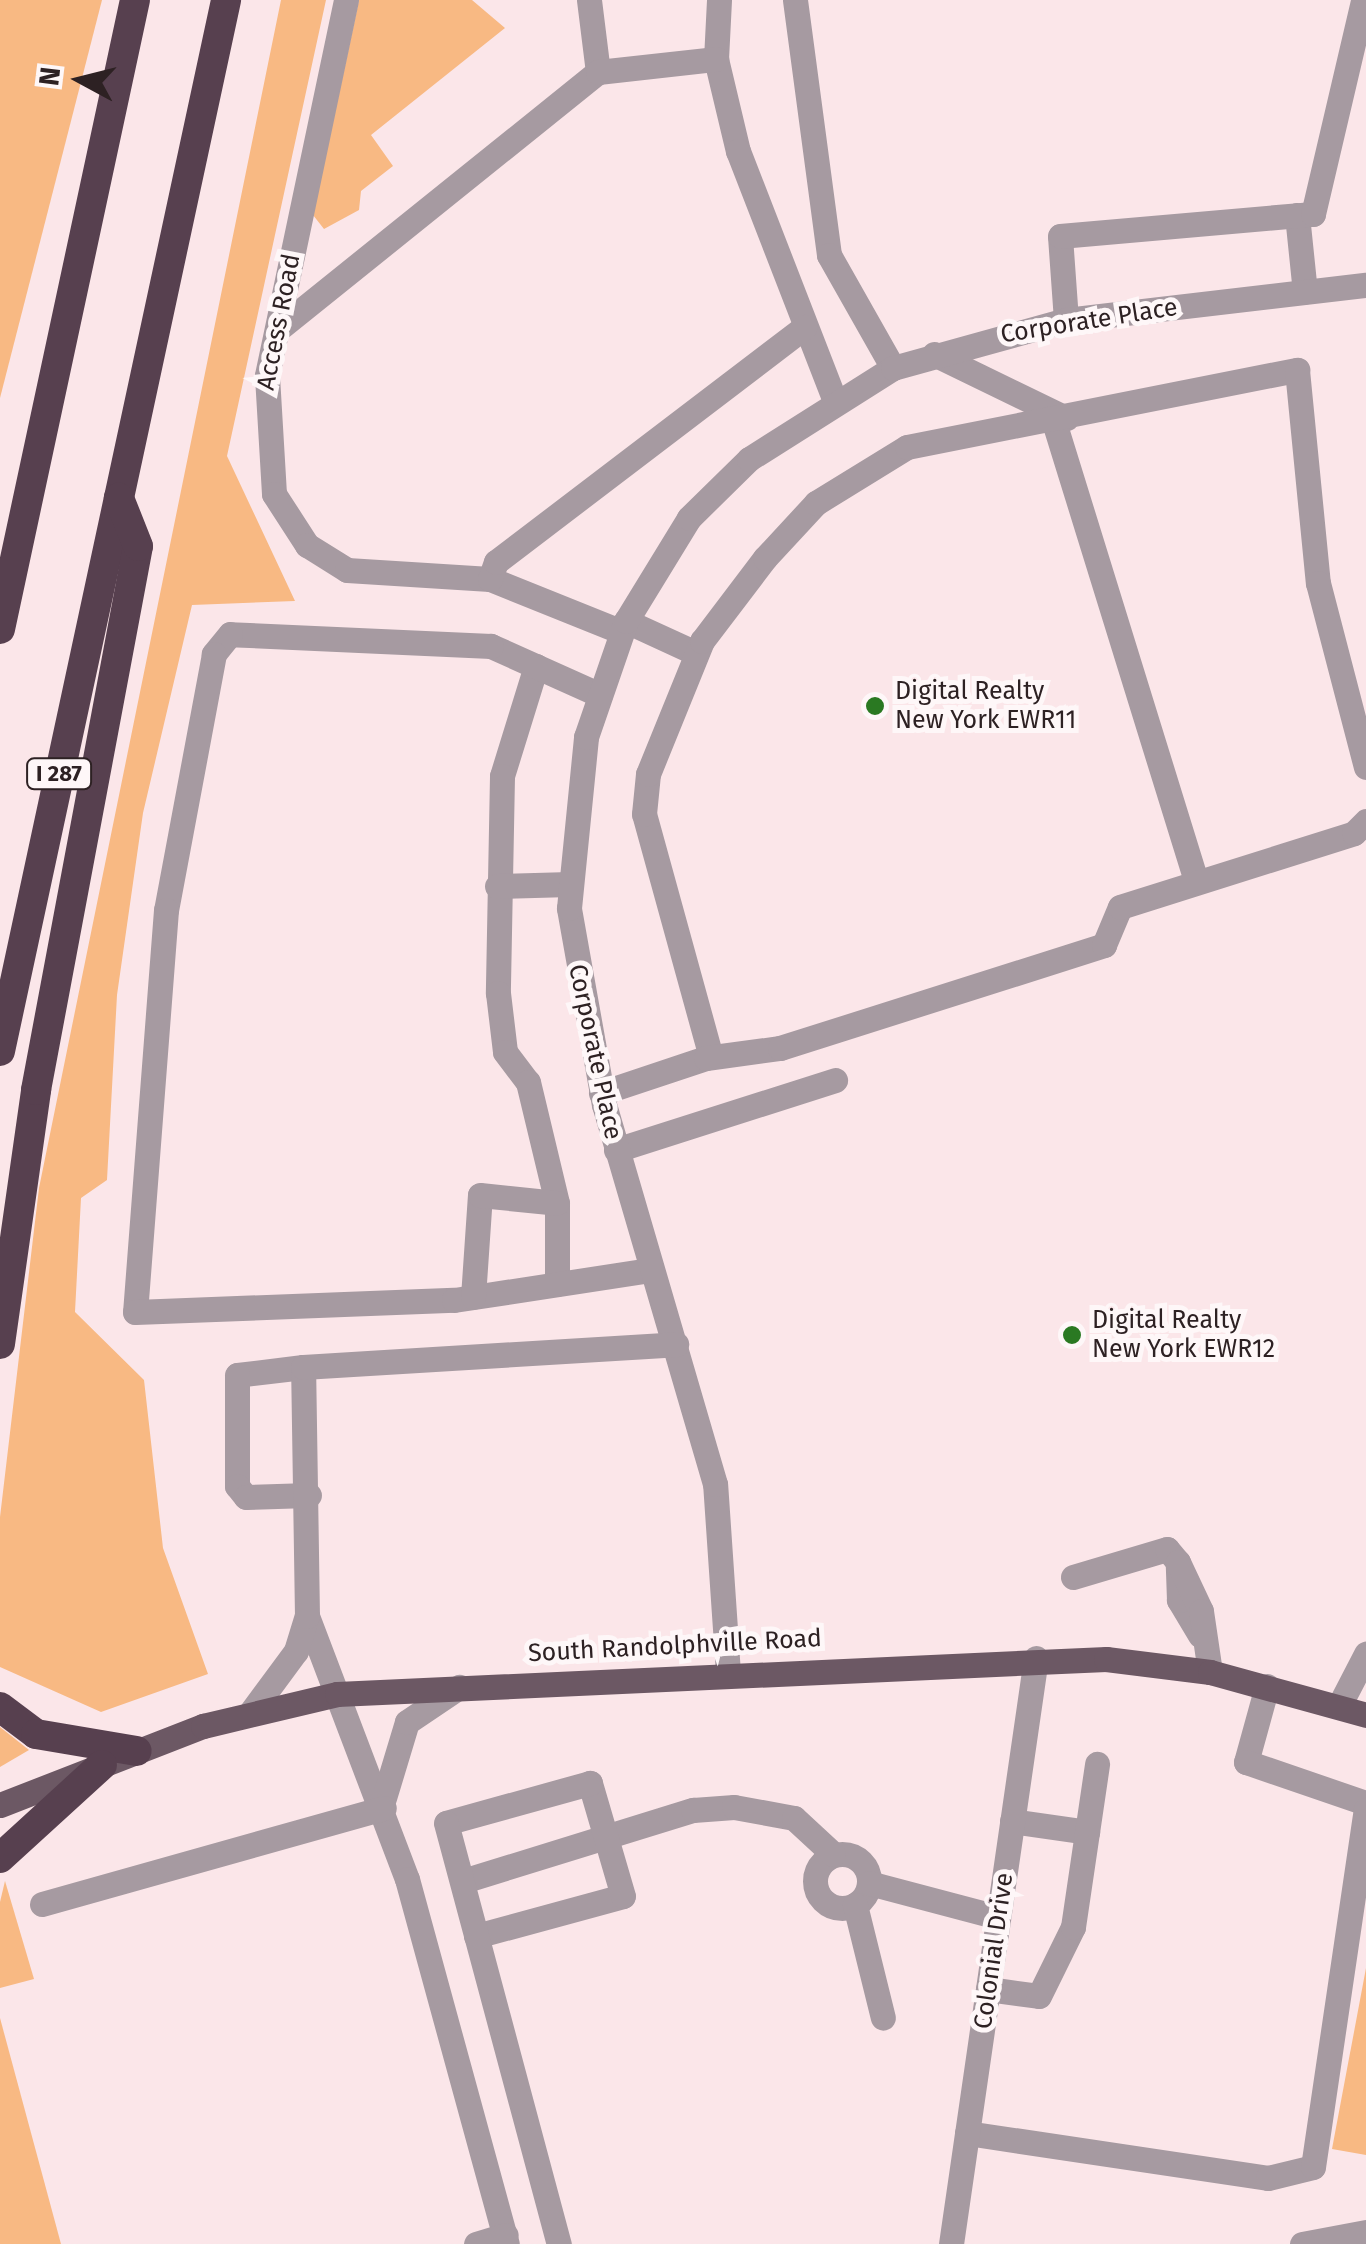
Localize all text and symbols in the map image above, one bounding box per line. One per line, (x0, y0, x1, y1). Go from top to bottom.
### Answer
north arrow (30, 30, 130, 130)
text: N (32, 65, 67, 88)
street label: Access Road (251, 251, 307, 393)
street label: Corporate Place (998, 292, 1180, 350)
place label: Digital Realty New York EWR11 (895, 677, 1076, 736)
marker: Digital Realty New York EWR11 (864, 695, 886, 717)
road number: I 287 (24, 757, 94, 791)
street label: Corporate Place (562, 962, 628, 1142)
place label: Digital Realty New York EWR12 (1092, 1306, 1275, 1365)
marker: Digital Realty New York EWR12 (1061, 1324, 1083, 1346)
street label: South Randolphville Road (527, 1623, 823, 1669)
street label: Colonial Drive (968, 1871, 1020, 2031)

